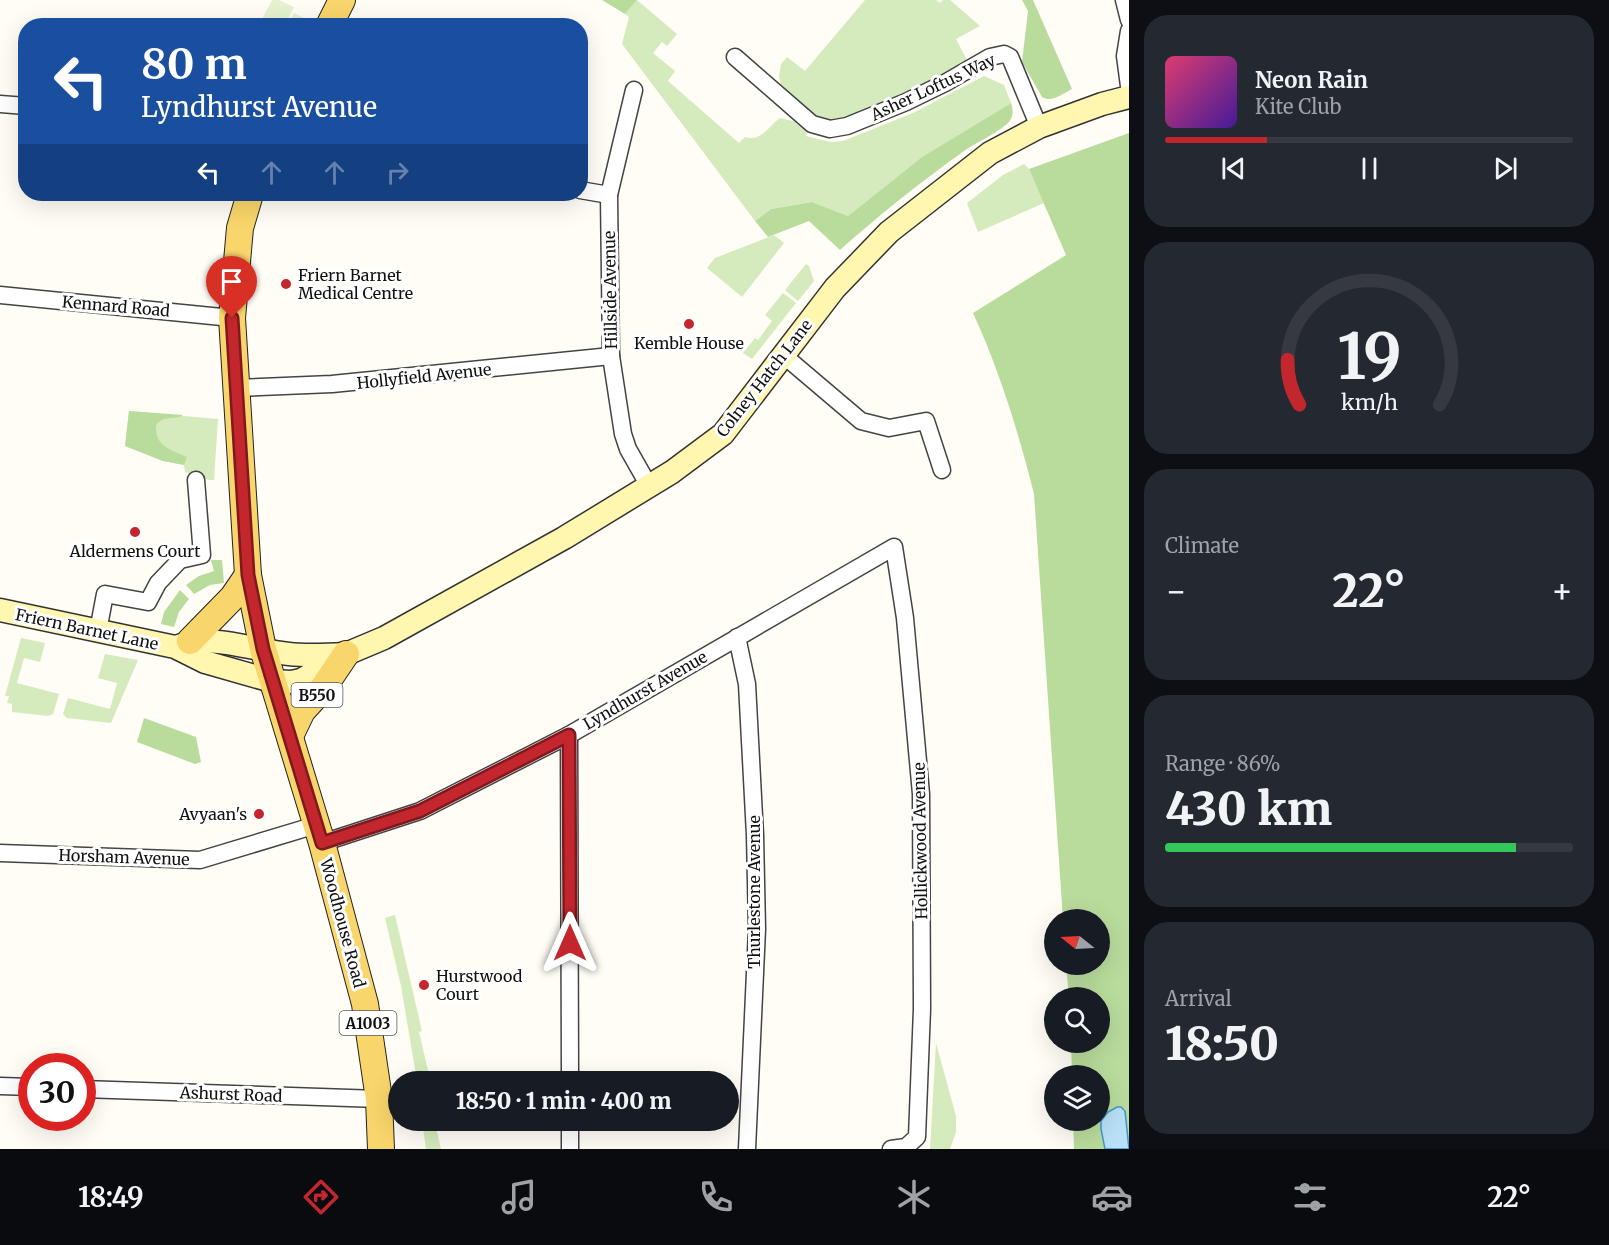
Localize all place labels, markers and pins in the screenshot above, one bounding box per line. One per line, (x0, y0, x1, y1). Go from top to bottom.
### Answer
pin (206, 256, 257, 318)
place label: Friern Barnet Medical Centre (298, 265, 413, 303)
marker: Friern Barnet Medical Centre (279, 277, 293, 291)
marker: Kemble House (682, 317, 696, 331)
place label: Kemble House (634, 333, 744, 353)
marker: Aldermens Court (128, 525, 142, 539)
place label: Aldermens Court (68, 541, 201, 561)
place label: Avyaan's (178, 804, 247, 824)
marker: Avyaan's (252, 807, 266, 821)
place label: Hurstwood Court (436, 966, 523, 1004)
marker: Hurstwood Court (417, 978, 431, 992)

